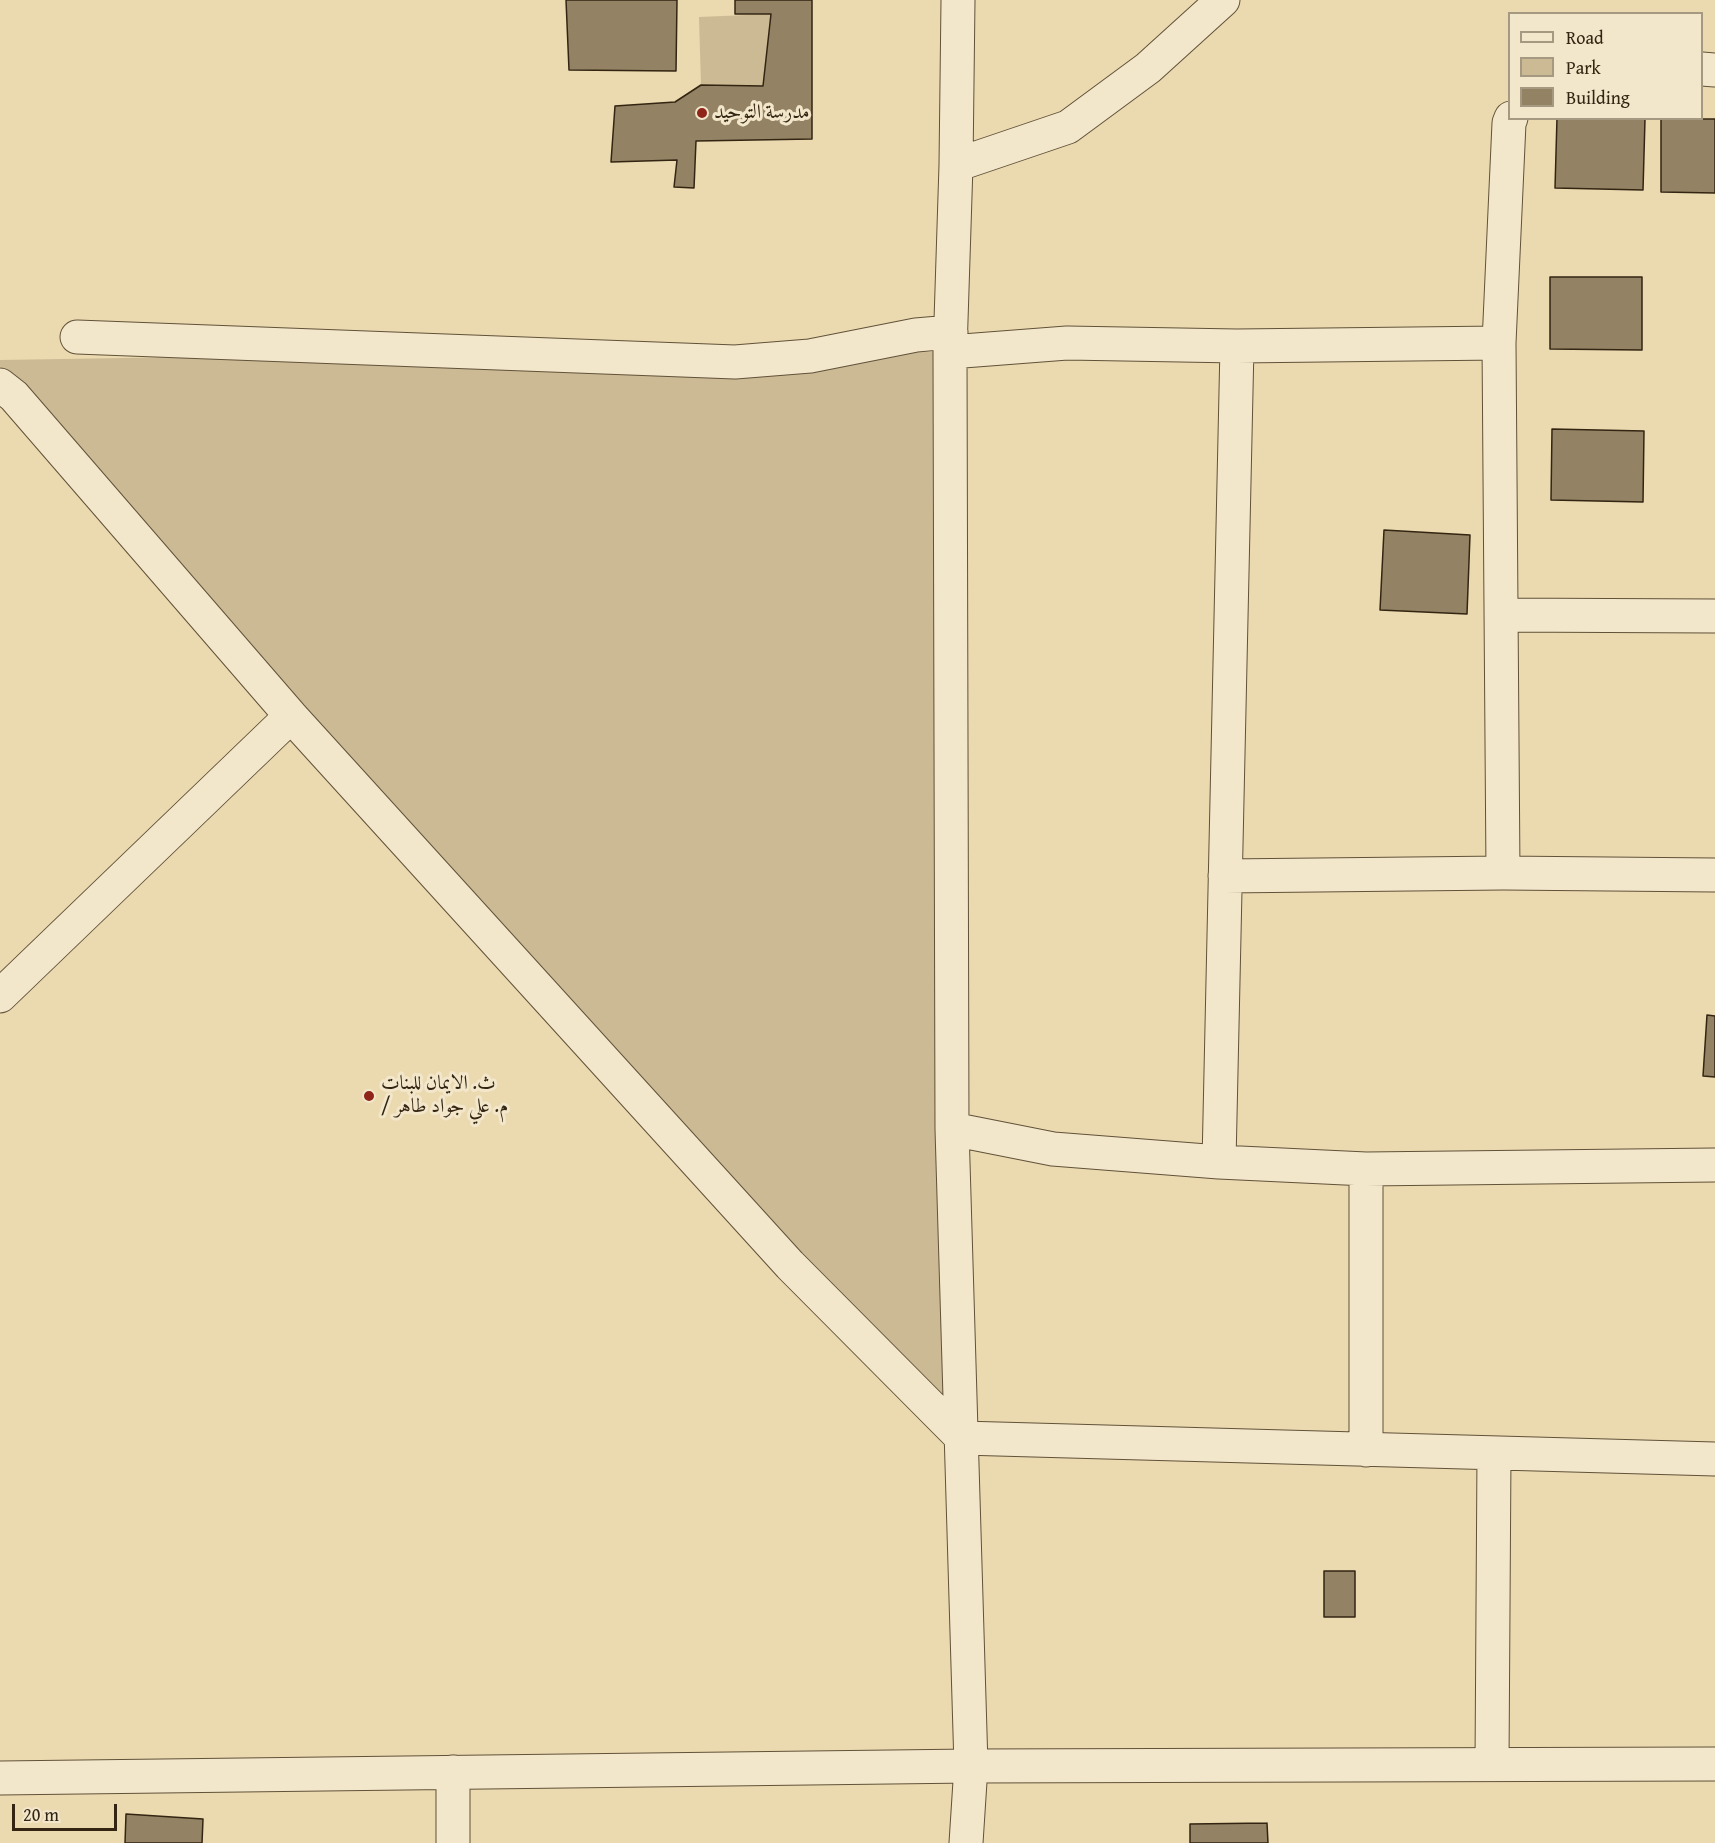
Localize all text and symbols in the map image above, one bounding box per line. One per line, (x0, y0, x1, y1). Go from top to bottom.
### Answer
legend (1508, 12, 1703, 120)
text: Road (1566, 24, 1604, 51)
text: Park (1566, 54, 1601, 81)
text: Building (1566, 84, 1630, 111)
place label: مدرسة التوحيد (714, 101, 810, 125)
marker: مدرسة التوحيد (695, 106, 709, 120)
place label: ث. الايمان للبنات / م. علي جواد طاهر (381, 1072, 508, 1119)
marker: ث. الايمان للبنات / م. علي جواد طاهر (362, 1089, 376, 1103)
scale bar (15, 1792, 120, 1830)
text: 20 m (23, 1801, 59, 1828)

